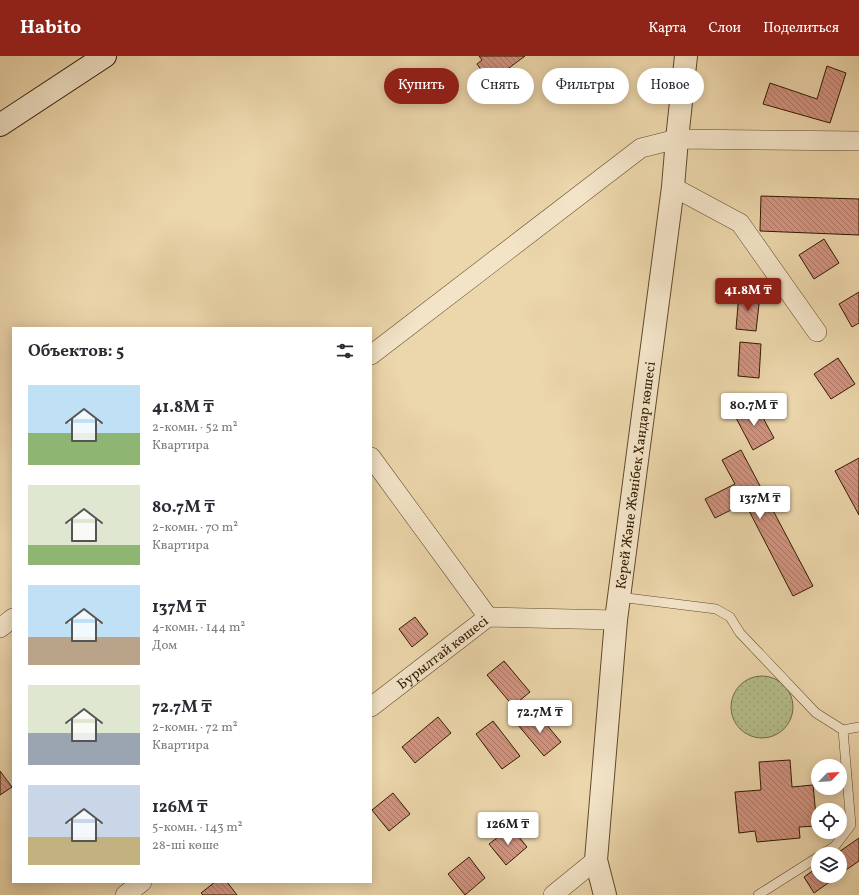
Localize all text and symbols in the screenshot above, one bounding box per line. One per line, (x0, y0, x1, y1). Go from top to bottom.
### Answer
text: Habito (20, 15, 81, 41)
text: Карта (648, 19, 686, 38)
text: Слои (708, 19, 741, 38)
text: Поделиться (763, 19, 839, 38)
chip: Купить (384, 68, 459, 104)
chip: Снять (467, 68, 534, 104)
chip: Фильтры (542, 68, 629, 104)
chip: Новое (637, 68, 704, 104)
pin: 41.8M ₸ (711, 278, 785, 312)
text: 41.8M ₸ (724, 282, 772, 300)
text: Объектов: 5 (28, 340, 124, 363)
icon: filters (334, 340, 356, 362)
street label: Керей Және Жәнібек Хандар көшесі (612, 360, 661, 591)
pin: 80.7M ₸ (717, 393, 791, 427)
text: 41.8M ₸ (152, 396, 214, 419)
text: 80.7M ₸ (730, 397, 778, 415)
icon: home (60, 401, 108, 449)
text: 2-комн. · 52 m² (152, 419, 238, 437)
text: Квартира (152, 437, 209, 455)
pin: 137M ₸ (727, 486, 793, 520)
text: 137M ₸ (739, 490, 781, 508)
text: 80.7M ₸ (152, 496, 215, 519)
icon: home (60, 501, 108, 549)
text: 2-комн. · 70 m² (152, 519, 238, 537)
text: Квартира (152, 537, 209, 555)
text: 137M ₸ (152, 596, 207, 619)
icon: home (60, 601, 108, 649)
street label: Бурылтай көшесі (394, 612, 493, 695)
text: 4-комн. · 144 m² (152, 619, 245, 637)
text: Дом (152, 637, 177, 655)
text: 72.7M ₸ (152, 696, 212, 719)
pin: 72.7M ₸ (503, 700, 577, 734)
icon: home (60, 701, 108, 749)
text: 72.7M ₸ (517, 704, 563, 722)
text: 2-комн. · 72 m² (152, 719, 237, 737)
text: Квартира (152, 737, 209, 755)
north arrow (811, 759, 847, 795)
map controls (811, 759, 847, 883)
text: 126M ₸ (152, 796, 208, 819)
icon: home (60, 801, 108, 849)
button: locate (811, 803, 847, 839)
pin: 126M ₸ (475, 812, 541, 846)
text: 126M ₸ (487, 816, 529, 834)
text: 5-комн. · 143 m² (152, 819, 243, 837)
text: 28-ші көше (152, 837, 219, 855)
button: layers (811, 847, 847, 883)

